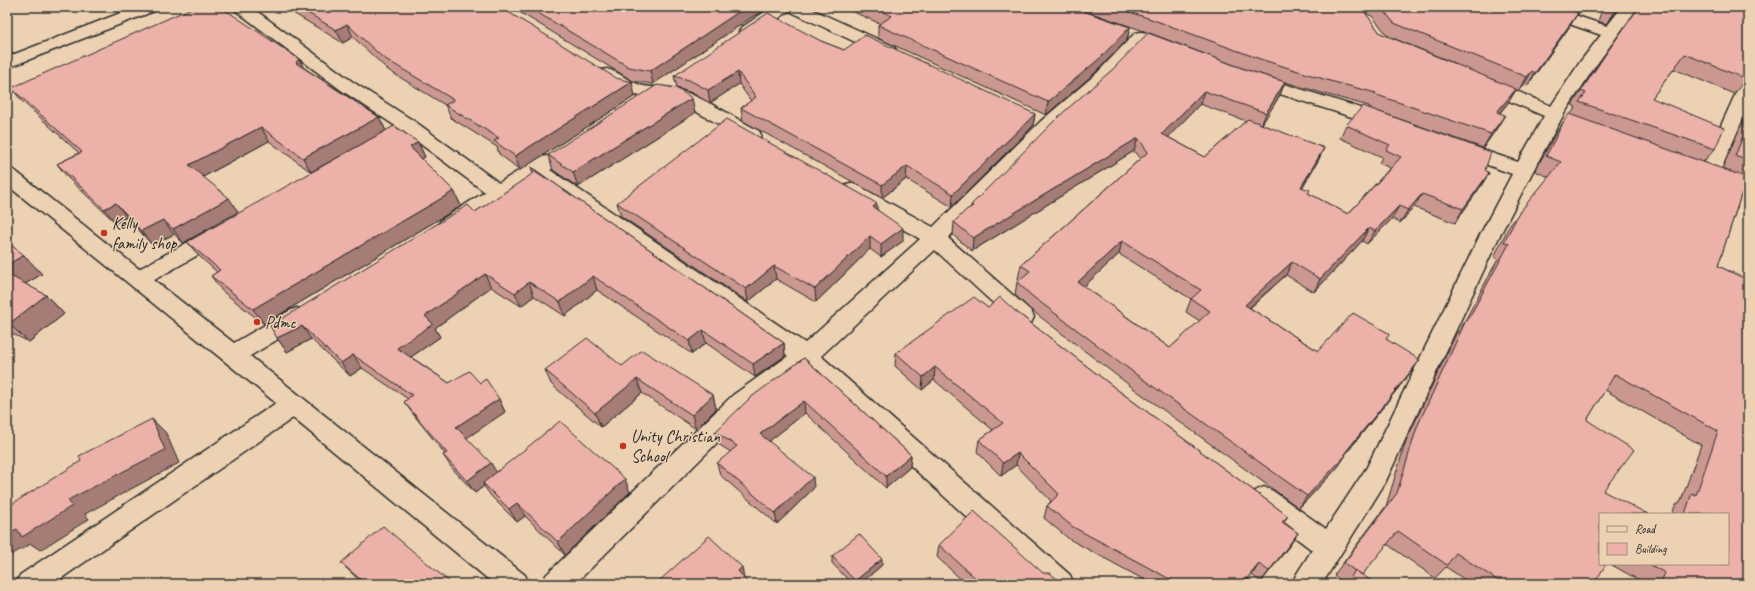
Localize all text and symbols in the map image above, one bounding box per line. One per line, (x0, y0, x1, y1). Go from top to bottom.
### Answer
place label: Kelly family shop (112, 213, 178, 254)
marker: Kelly family shop (99, 228, 109, 238)
place label: Pdmc (265, 312, 296, 333)
marker: Pdmc (252, 317, 262, 327)
place label: Unity Christian School (631, 426, 720, 467)
marker: Unity Christian School (618, 441, 628, 451)
legend (1599, 513, 1729, 565)
text: Road (1635, 521, 1657, 537)
text: Building (1635, 541, 1667, 557)

